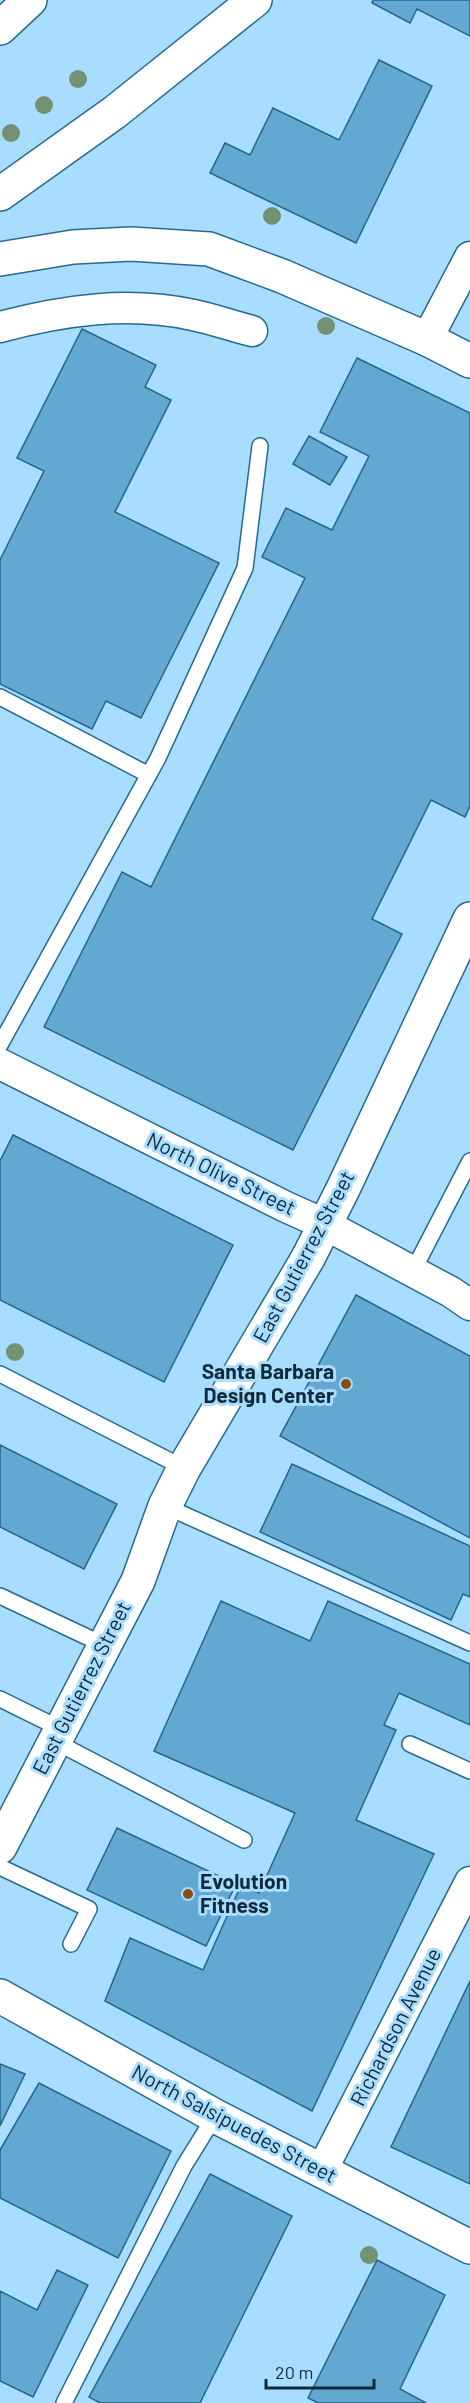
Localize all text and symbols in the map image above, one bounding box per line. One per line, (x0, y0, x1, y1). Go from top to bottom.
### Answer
street label: North Olive Street (143, 1126, 300, 1219)
street label: East Gutierrez Street (247, 1166, 359, 1346)
place label: Santa Barbara Design Center (202, 1358, 334, 1407)
marker: Santa Barbara Design Center (339, 1377, 353, 1391)
street label: East Gutierrez Street (26, 1597, 135, 1778)
place label: Evolution Fitness (200, 1868, 287, 1917)
marker: Evolution Fitness (181, 1887, 195, 1901)
street label: Richardson Avenue (344, 1943, 445, 2110)
street label: North Salsipuedes Street (128, 2058, 341, 2187)
scale bar (266, 2352, 374, 2390)
text: 20 m (275, 2361, 313, 2383)

